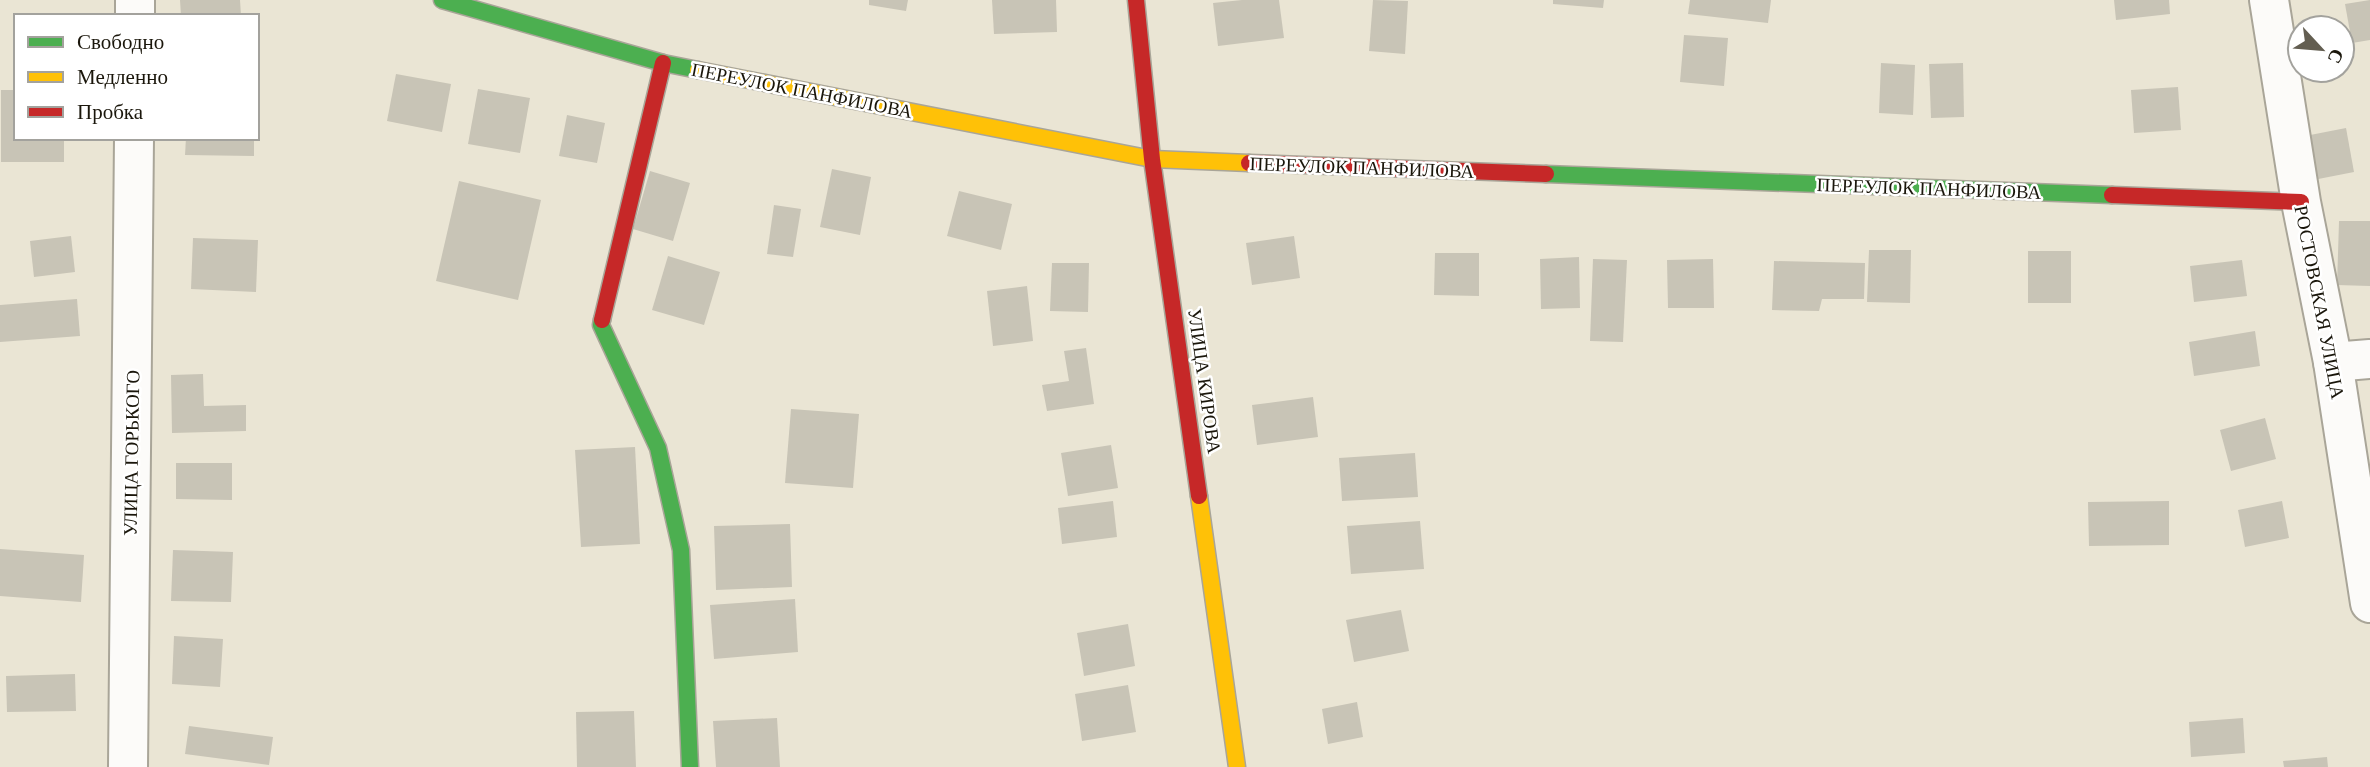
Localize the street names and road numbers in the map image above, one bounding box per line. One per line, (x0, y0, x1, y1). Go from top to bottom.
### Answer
street label: ПЕРЕУЛОК ПАНФИЛОВА (690, 59, 914, 122)
street label: ПЕРЕУЛОК ПАНФИЛОВА (1249, 153, 1475, 182)
street label: ПЕРЕУЛОК ПАНФИЛОВА (1816, 174, 2042, 203)
street label: РОСТОВСКАЯ УЛИЦА (2290, 203, 2349, 401)
street label: УЛИЦА КИРОВА (1184, 307, 1225, 455)
street label: УЛИЦА ГОРЬКОГО (120, 370, 143, 536)

